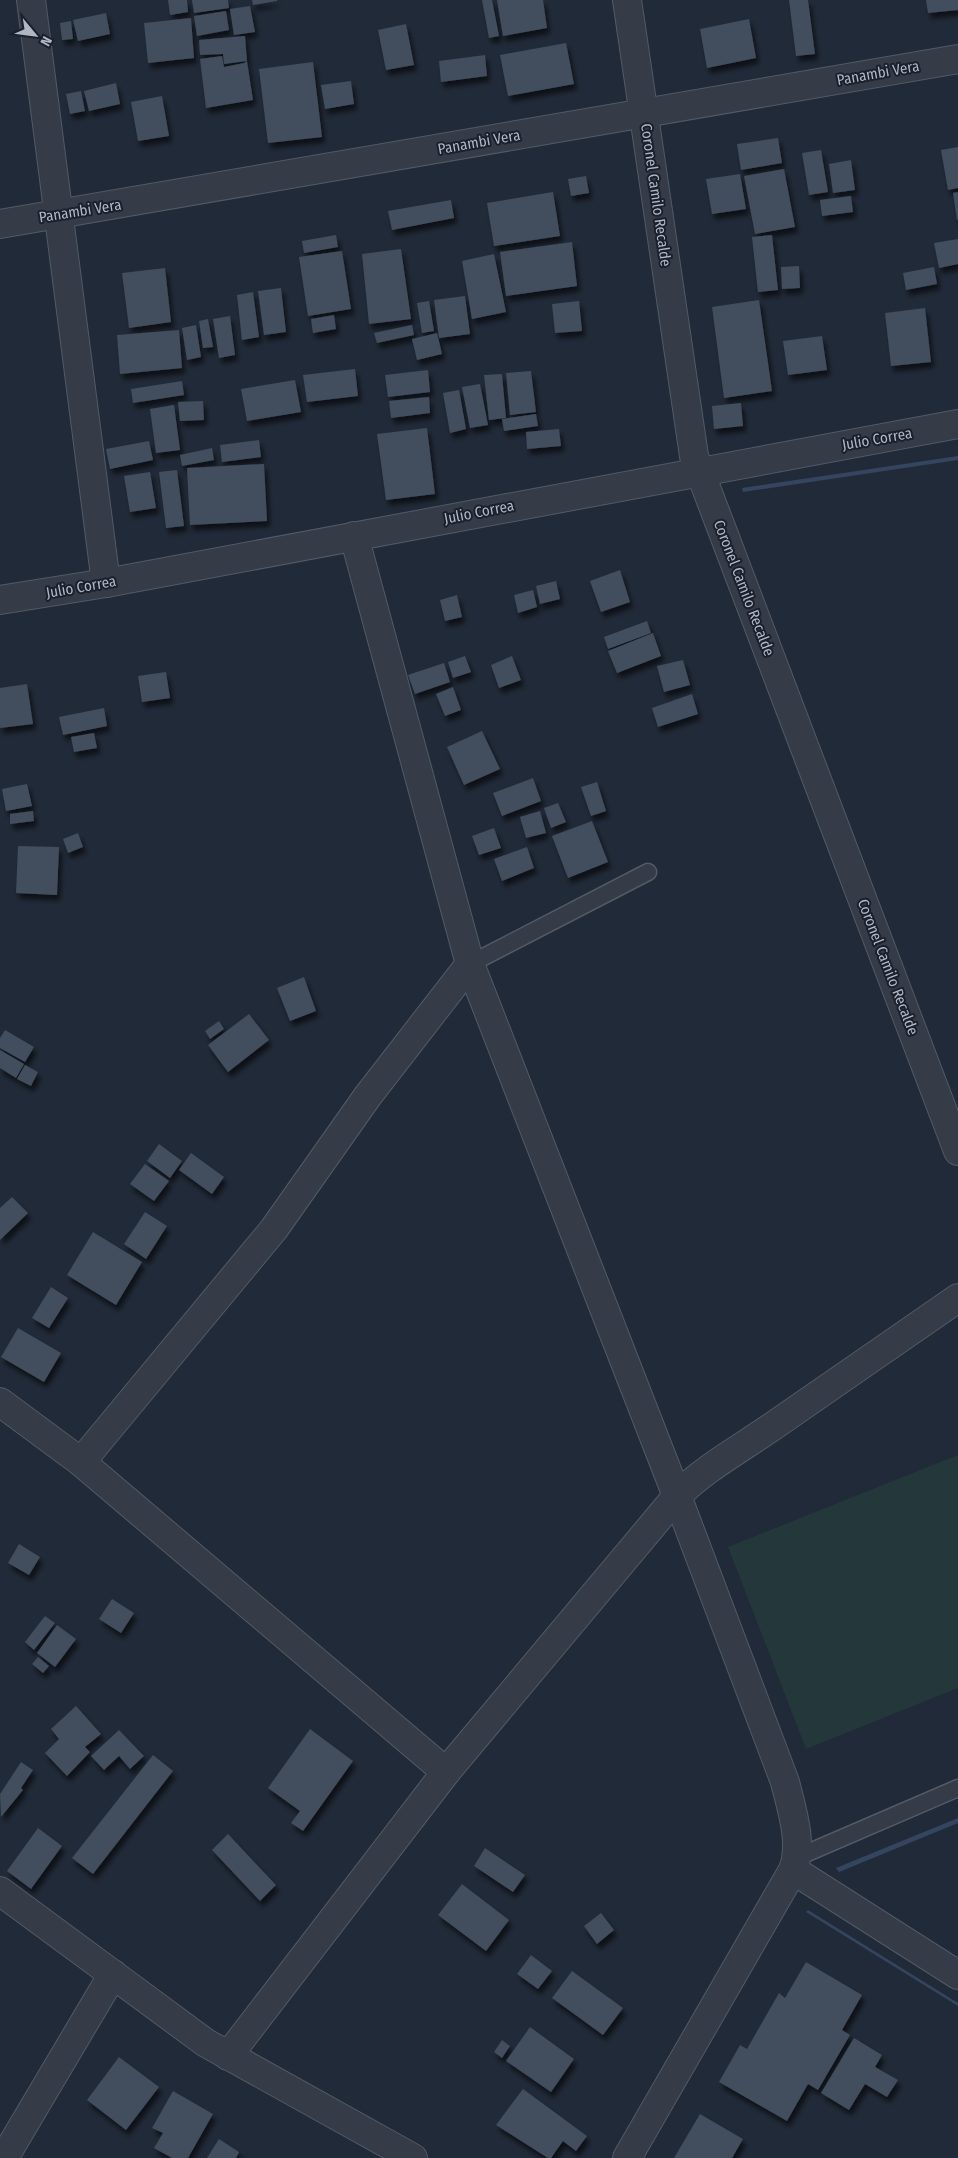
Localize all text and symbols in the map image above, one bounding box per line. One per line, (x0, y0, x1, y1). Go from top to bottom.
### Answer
north arrow (10, 10, 60, 60)
text: N (36, 33, 55, 49)
street label: Panambi Vera (835, 57, 921, 89)
street label: Coronel Camilo Recalde (637, 122, 675, 268)
street label: Panambi Vera (436, 126, 522, 158)
street label: Panambi Vera (37, 196, 123, 226)
street label: Julio Correa (840, 424, 914, 454)
street label: Julio Correa (442, 496, 516, 528)
street label: Coronel Camilo Recalde (710, 517, 778, 659)
street label: Julio Correa (44, 572, 118, 602)
street label: Coronel Camilo Recalde (854, 896, 922, 1038)

